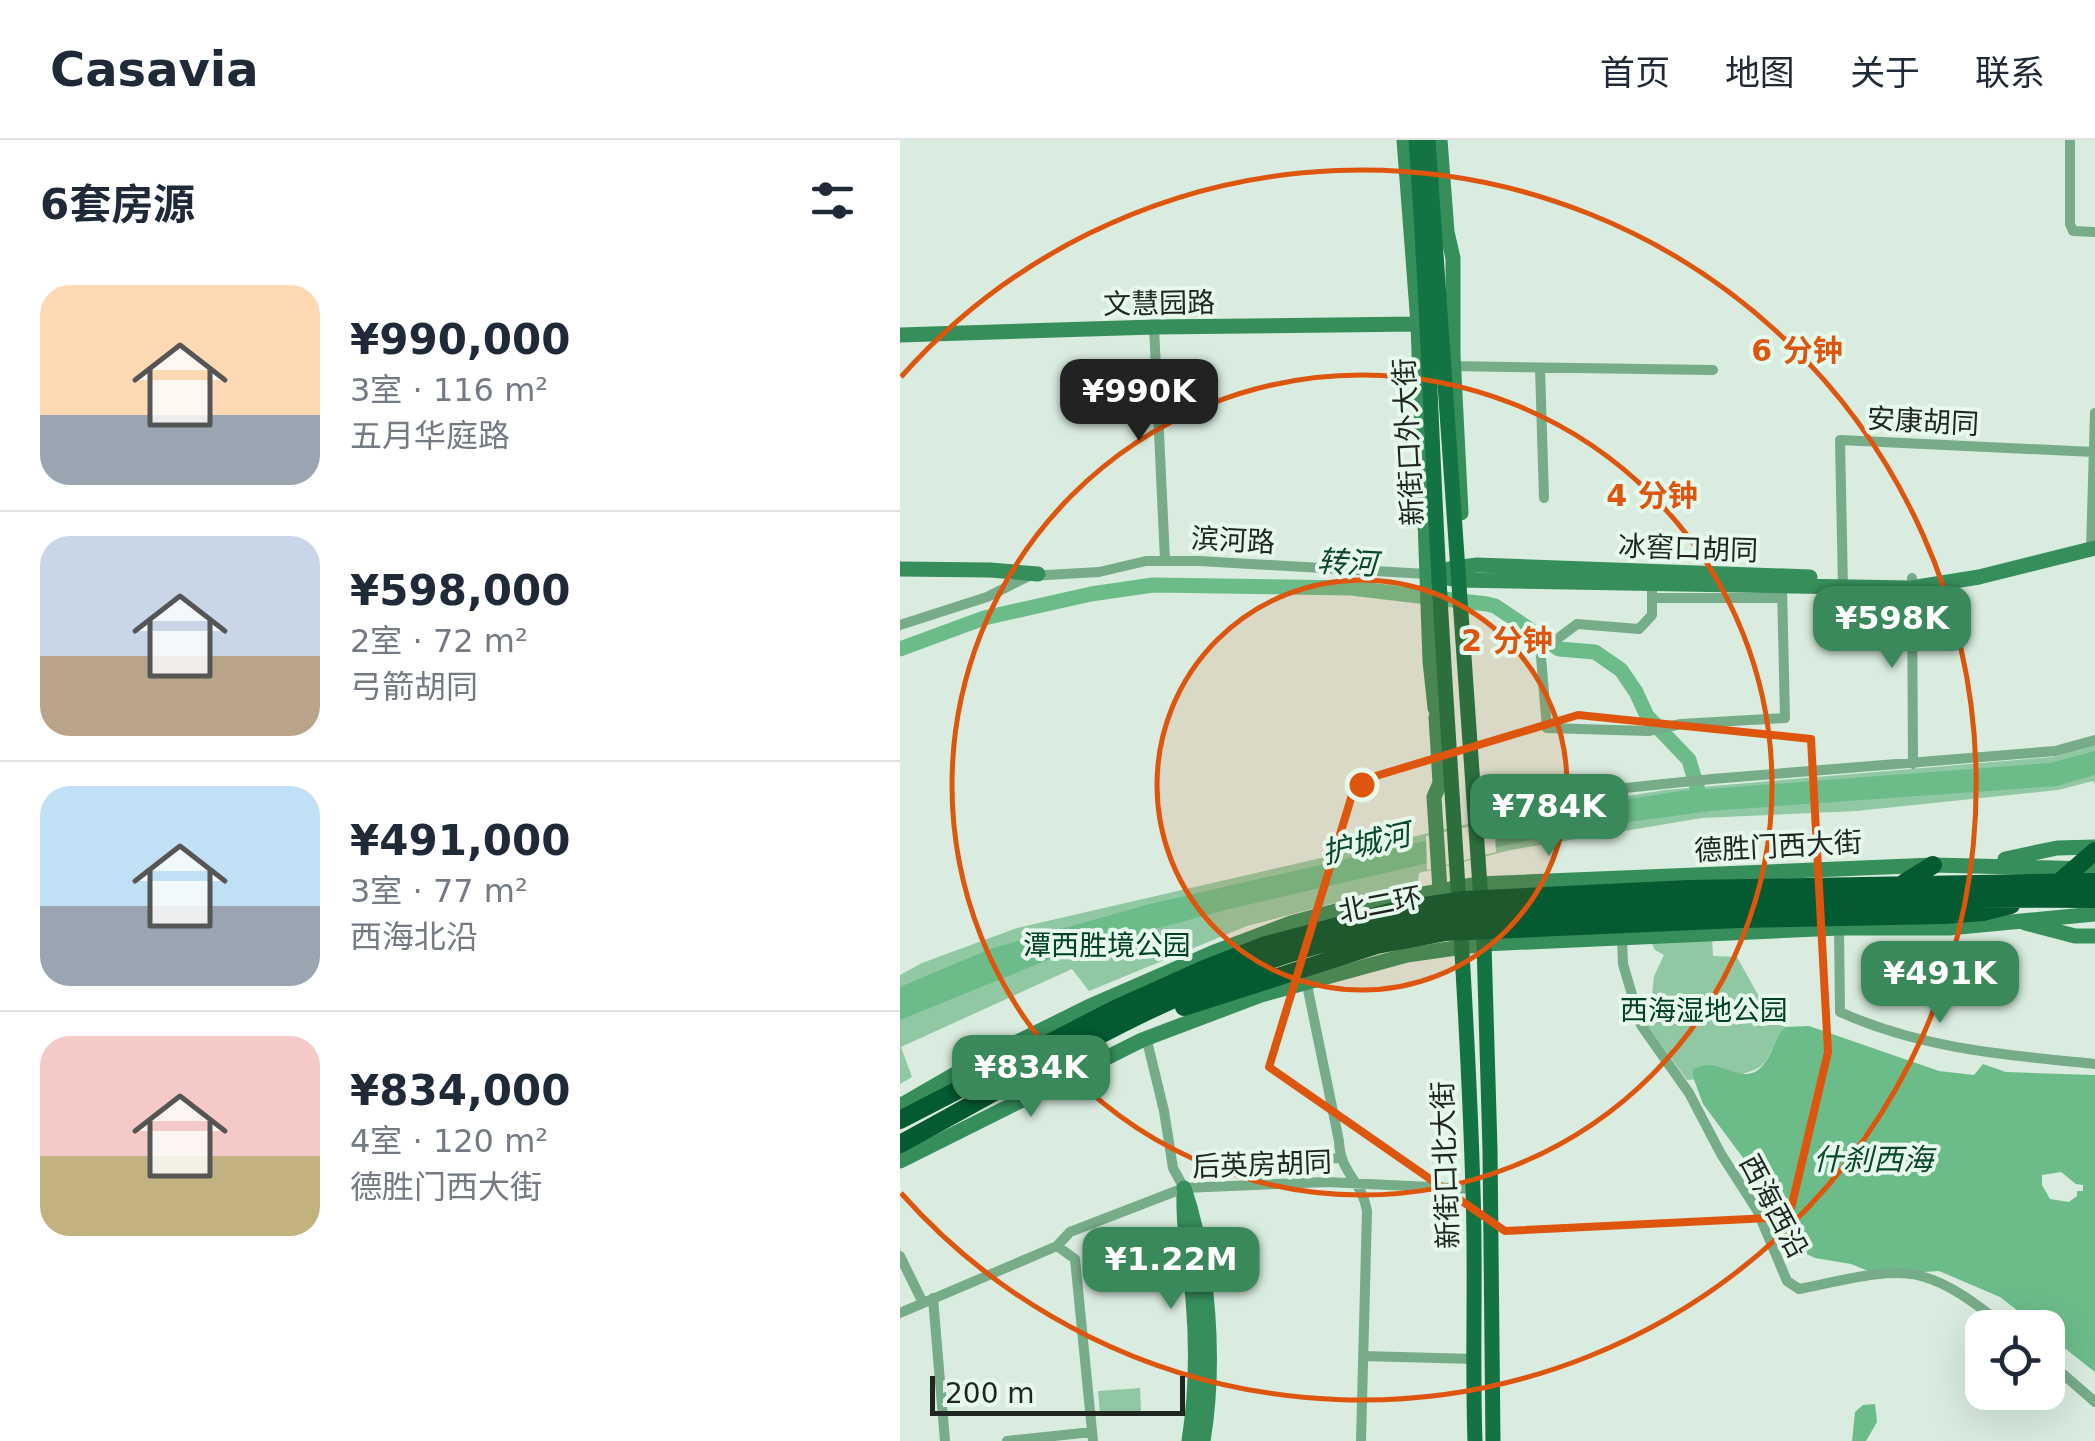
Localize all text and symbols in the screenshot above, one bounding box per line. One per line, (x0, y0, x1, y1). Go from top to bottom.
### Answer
text: Casavia (50, 41, 259, 97)
text: 首页 (1600, 53, 1670, 93)
text: 地图 (1725, 53, 1795, 93)
text: 关于 (1850, 53, 1920, 93)
text: 联系 (1975, 53, 2045, 93)
icon: filters (805, 173, 860, 228)
text: 6套房源 (40, 180, 195, 229)
street label: 文慧园路 (1103, 286, 1215, 321)
text: ¥990,000 (350, 315, 571, 364)
icon: home (120, 325, 240, 445)
text: 6 分钟 (1751, 333, 1843, 368)
street label: 新街口外大街 (1388, 357, 1429, 527)
pin: ¥990K (1069, 359, 1209, 444)
text: 3室 · 116 m² (350, 371, 548, 409)
text: ¥990K (1082, 372, 1196, 410)
street label: 安康胡同 (1866, 402, 1980, 441)
text: 五月华庭路 (350, 417, 510, 455)
text: 4 分钟 (1606, 478, 1698, 513)
street label: 滨河路 (1190, 522, 1276, 559)
street label: 冰窖口胡同 (1617, 530, 1759, 567)
water label: 转河 (1316, 543, 1383, 582)
text: ¥598,000 (350, 566, 571, 615)
icon: home (120, 576, 240, 696)
pin: ¥598K (1822, 586, 1962, 671)
text: ¥598K (1835, 599, 1949, 637)
text: 2室 · 72 m² (350, 622, 528, 660)
text: 2 分钟 (1461, 623, 1553, 658)
text: 弓箭胡同 (350, 668, 478, 706)
centre of rings (1344, 767, 1380, 803)
pin: ¥784K (1479, 774, 1619, 859)
text: ¥784K (1492, 787, 1606, 825)
water label: 护城河 (1318, 815, 1419, 871)
text: ¥491,000 (350, 816, 571, 865)
icon: home (120, 826, 240, 946)
street label: 德胜门西大街 (1693, 826, 1863, 867)
text: 3室 · 77 m² (350, 872, 528, 910)
street label: 北二环 (1336, 880, 1424, 929)
text: 西海北沿 (350, 918, 478, 956)
park label: 潭西胜境公园 (1023, 929, 1191, 962)
pin: ¥491K (1870, 941, 2010, 1026)
text: ¥491K (1883, 954, 1997, 992)
park label: 西海湿地公园 (1620, 994, 1788, 1027)
pin: ¥834K (961, 1035, 1101, 1120)
text: ¥834K (974, 1048, 1088, 1086)
text: ¥834,000 (350, 1066, 571, 1115)
icon: home (120, 1076, 240, 1196)
street label: 新街口北大街 (1426, 1080, 1465, 1250)
text: 4室 · 120 m² (350, 1122, 548, 1160)
water label: 什刹西海 (1813, 1142, 1937, 1177)
street label: 后英房胡同 (1191, 1146, 1333, 1183)
street label: 西海西沿 (1733, 1149, 1814, 1263)
text: 德胜门西大街 (350, 1168, 542, 1206)
pin: ¥1.22M (1090, 1227, 1252, 1312)
text: ¥1.22M (1104, 1240, 1238, 1278)
map controls (1965, 1310, 2065, 1410)
button: locate (1965, 1310, 2065, 1410)
scale bar (930, 1371, 1185, 1416)
text: 200 m (945, 1377, 1035, 1410)

